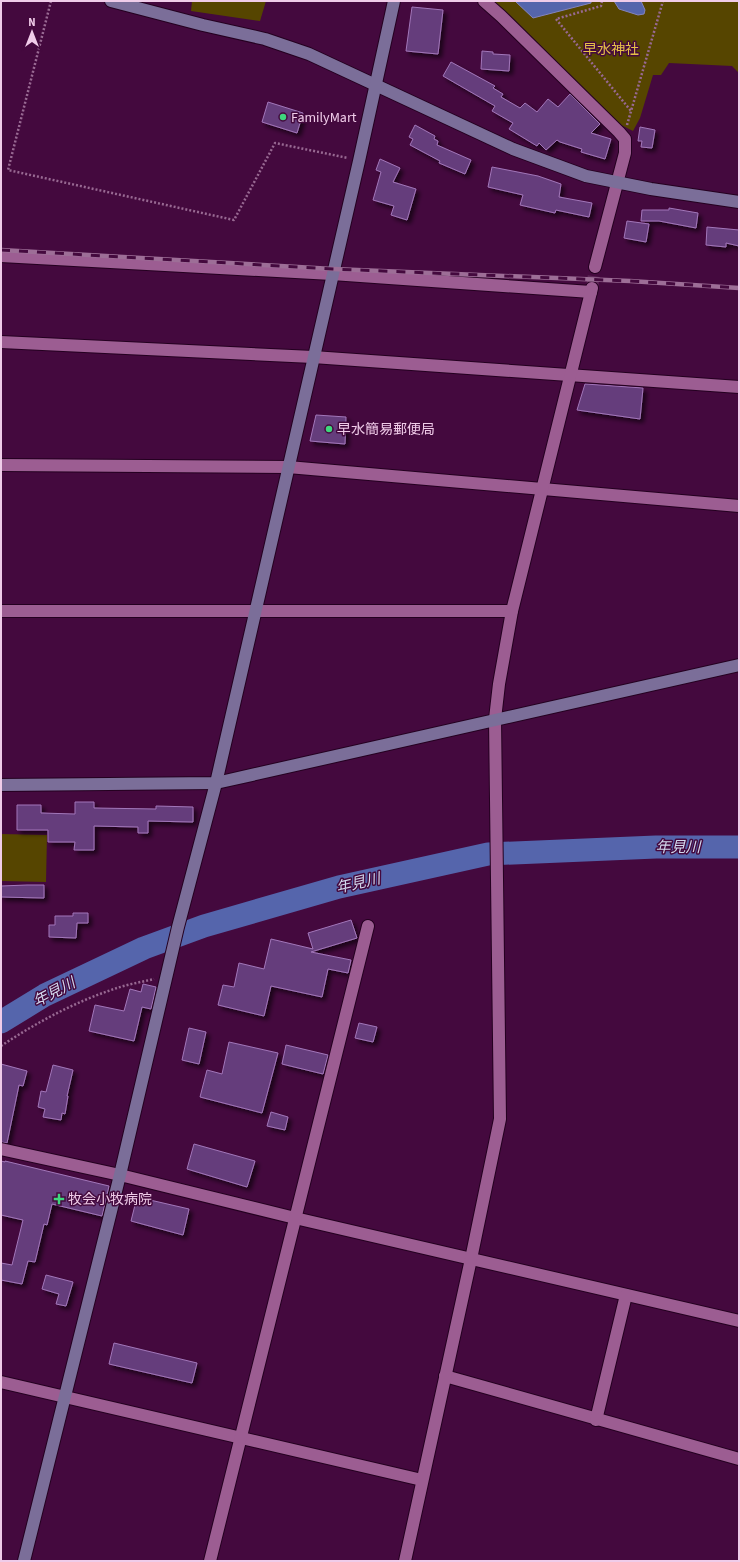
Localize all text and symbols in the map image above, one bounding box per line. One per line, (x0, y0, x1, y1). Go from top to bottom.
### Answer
north arrow (12, 12, 52, 52)
text: N (28, 15, 36, 30)
park label: 早水神社 (583, 40, 639, 60)
place label: FamilyMart (291, 108, 357, 128)
marker: FamilyMart (278, 112, 288, 122)
place label: 早水簡易郵便局 (337, 420, 435, 440)
marker: 早水簡易郵便局 (324, 424, 334, 434)
water label: 年見川 (655, 837, 702, 858)
water label: 年見川 (334, 868, 384, 899)
water label: 年見川 (29, 972, 81, 1012)
place label: 牧会小牧病院 (68, 1190, 152, 1210)
marker: 牧会小牧病院 (53, 1193, 65, 1205)

